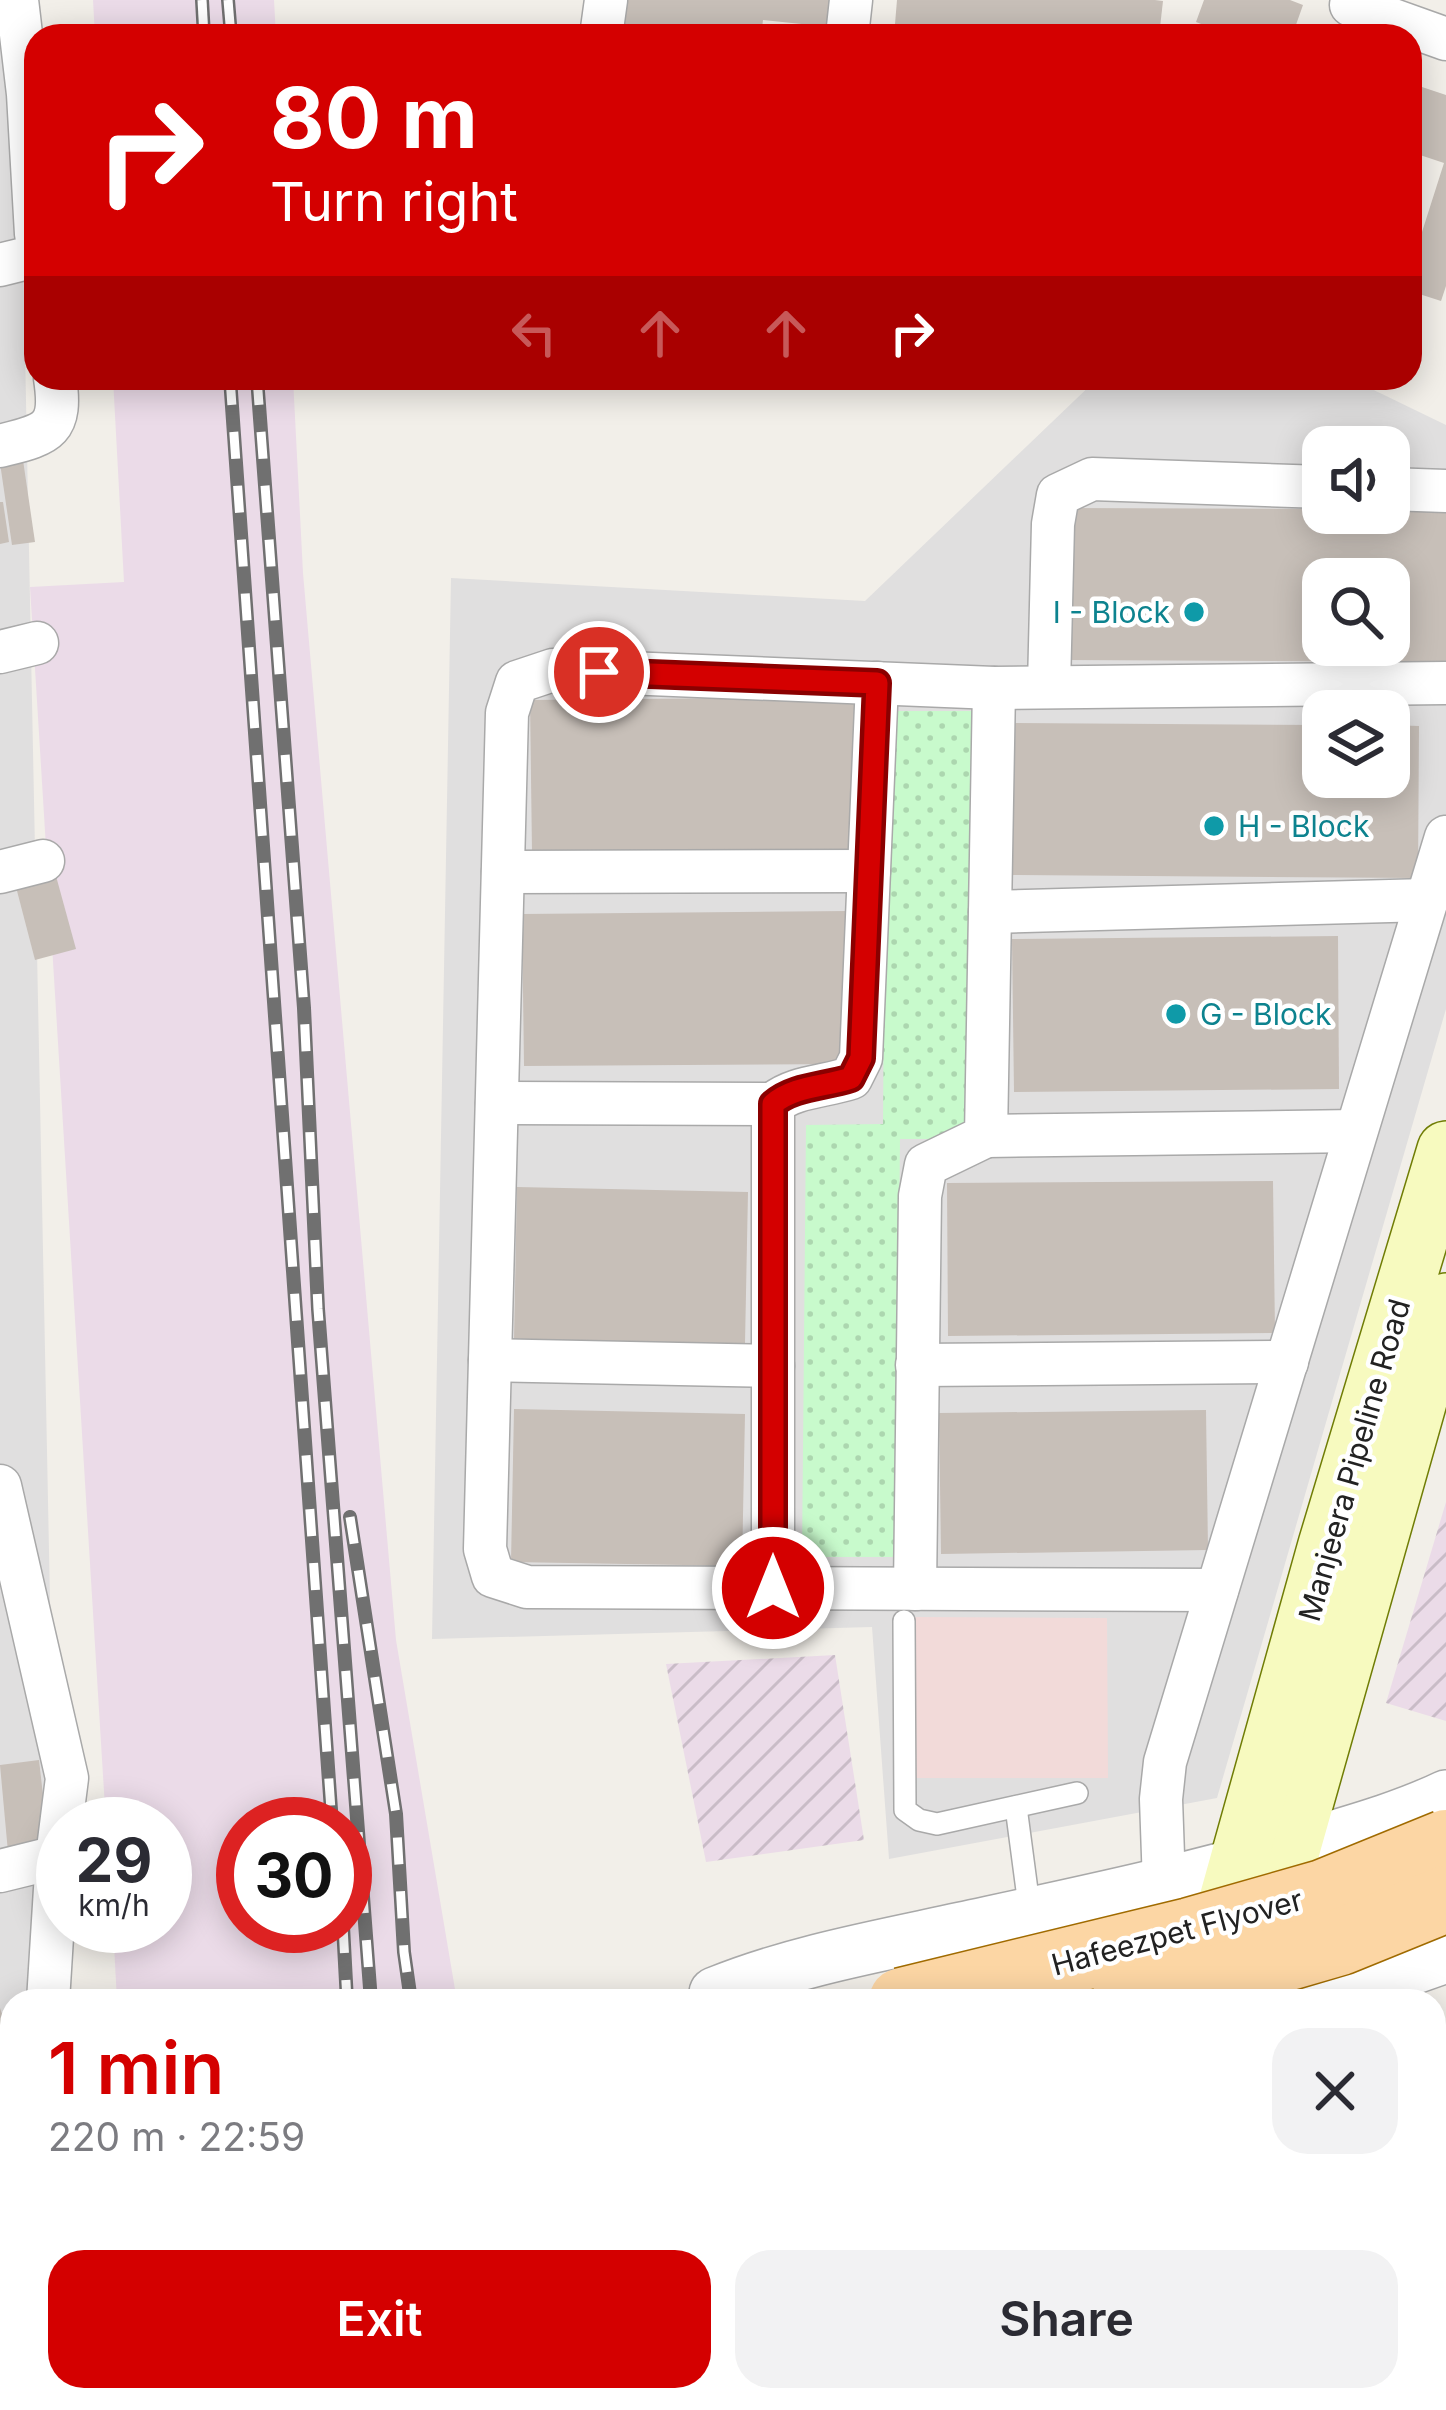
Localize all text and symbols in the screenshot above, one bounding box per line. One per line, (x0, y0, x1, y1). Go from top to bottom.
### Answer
text: 80 m (270, 67, 478, 168)
icon: right (72, 72, 228, 228)
text: Turn right (270, 169, 518, 234)
icon: left (501, 300, 567, 366)
icon: ahead (627, 300, 693, 366)
icon: ahead (753, 300, 819, 366)
icon: right (879, 300, 945, 366)
map controls (1302, 426, 1410, 798)
button: sound (1302, 426, 1410, 534)
button: search (1302, 558, 1410, 666)
place label: I - Block (1053, 594, 1171, 630)
marker: I - Block (1181, 599, 1207, 625)
pin (548, 621, 650, 723)
icon: arrive (566, 639, 632, 705)
button: layers (1302, 690, 1410, 798)
place label: H - Block (1238, 808, 1370, 844)
marker: H - Block (1201, 813, 1227, 839)
place label: G - Block (1200, 996, 1332, 1032)
marker: G - Block (1163, 1001, 1189, 1027)
street label: Manjeera Pipeline Road (1291, 1295, 1417, 1625)
position arrow (710, 1525, 836, 1651)
speed limit sign: 30 (216, 1797, 372, 1953)
text: 29 (76, 1824, 152, 1896)
street label: Hafeezpet Flyover (1048, 1881, 1306, 1983)
text: km/h (78, 1887, 150, 1923)
text: 1 min (48, 2024, 224, 2111)
button: close (1272, 2028, 1398, 2154)
text: 220 m · 22:59 (48, 2113, 305, 2160)
button: Exit (48, 2250, 711, 2388)
button: Share (735, 2250, 1398, 2388)

